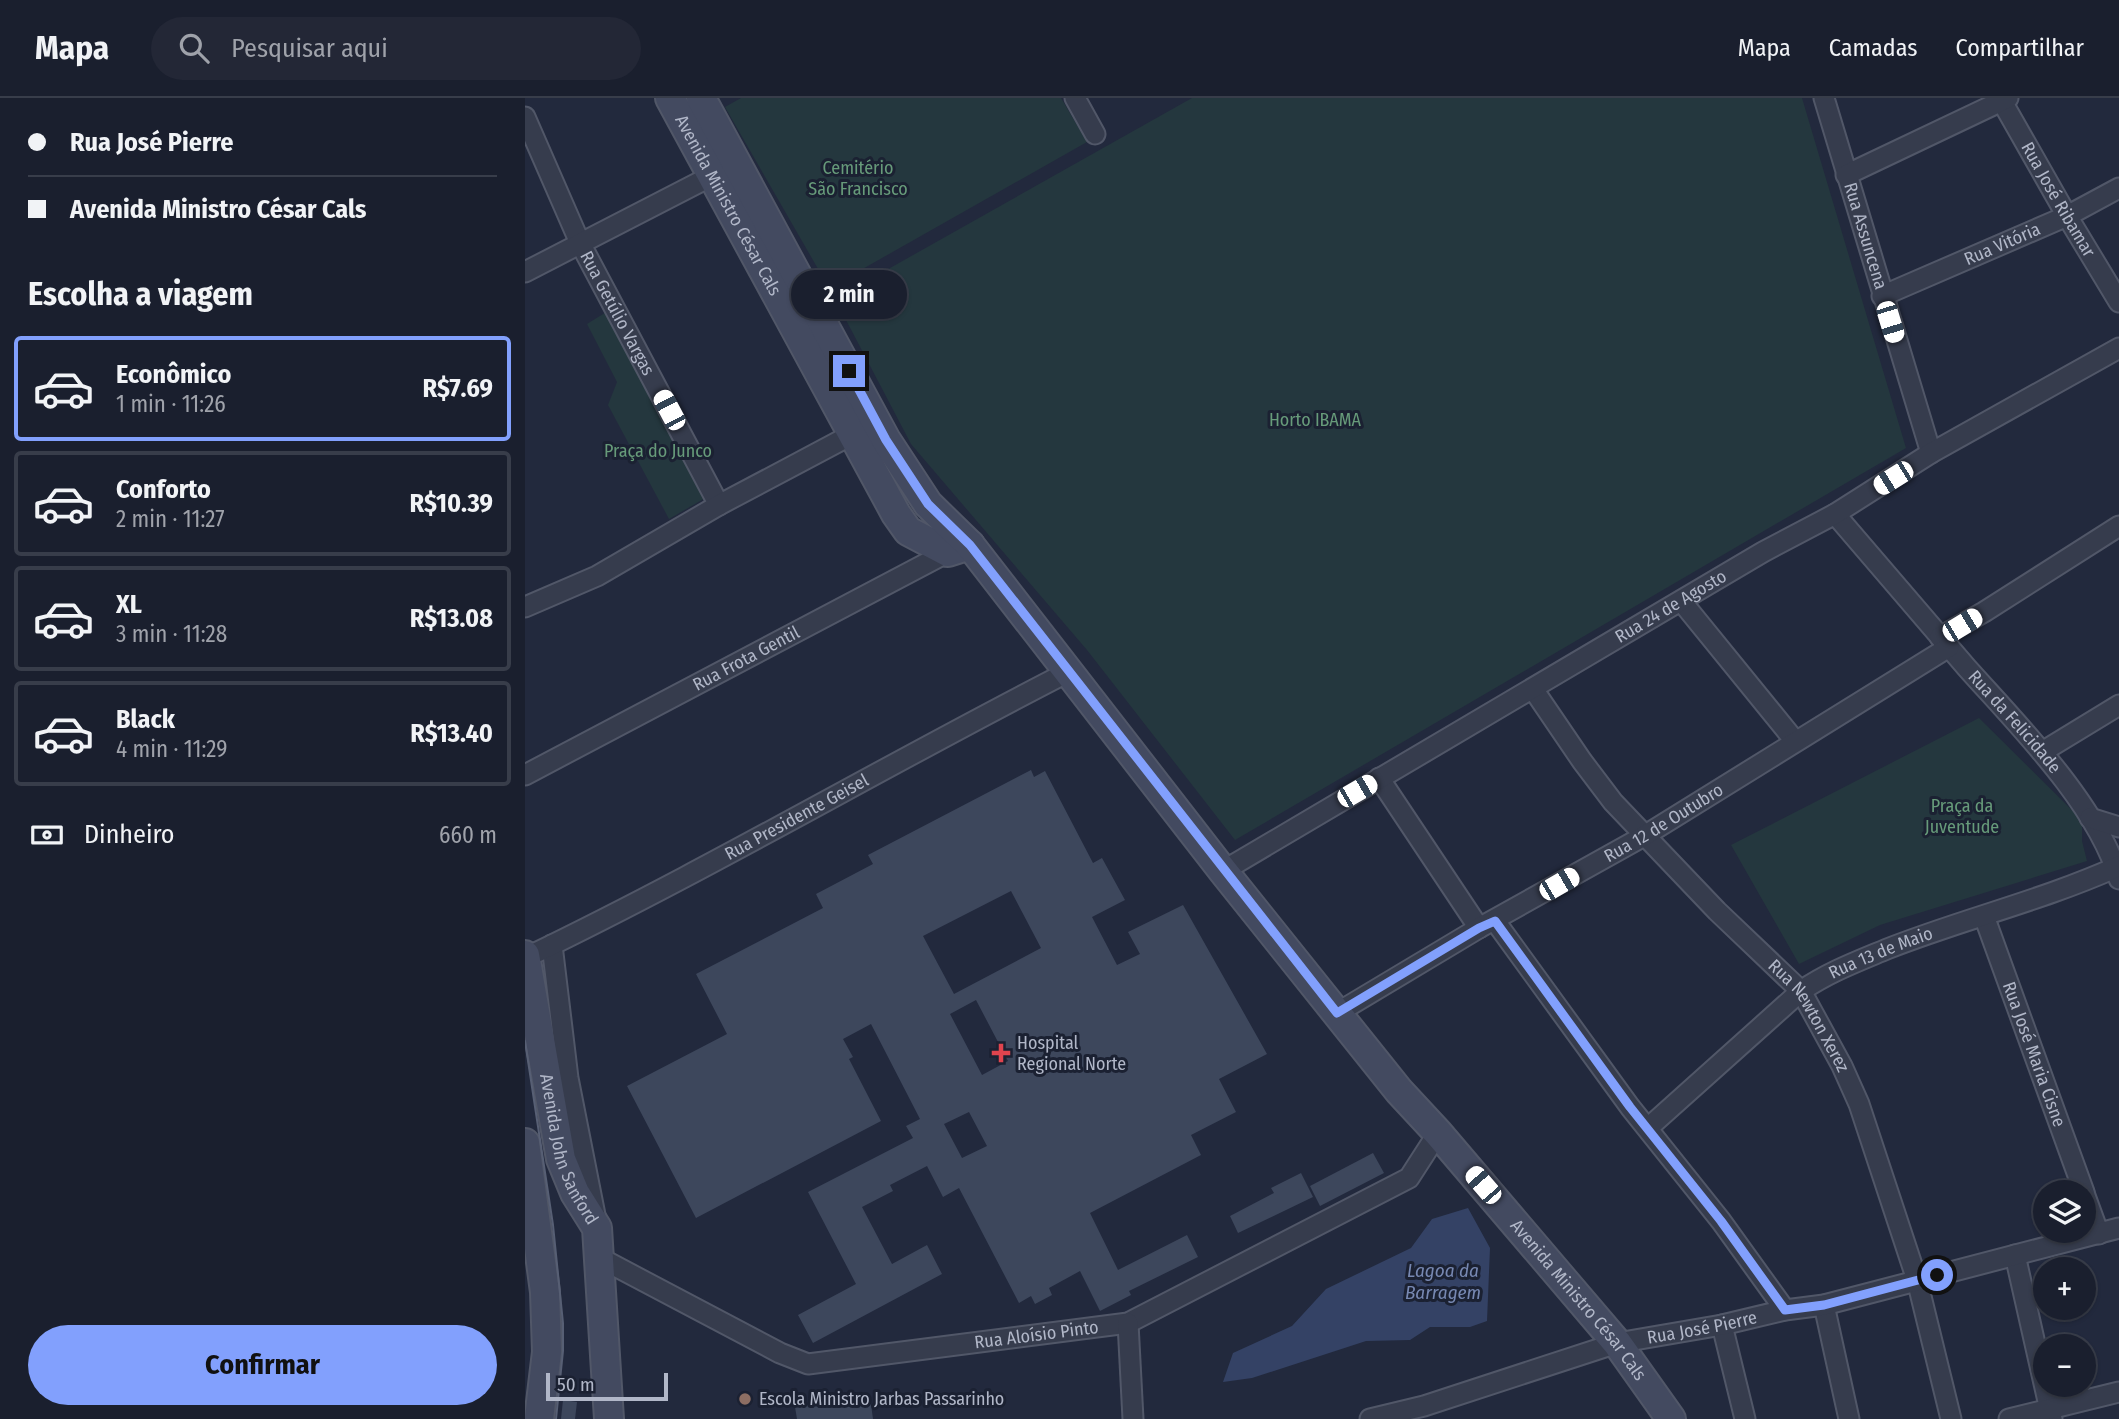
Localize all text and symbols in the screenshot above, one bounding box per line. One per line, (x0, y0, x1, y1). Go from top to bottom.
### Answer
search box (151, 17, 641, 80)
text: Mapa (35, 28, 109, 68)
icon: search (175, 29, 213, 67)
text: Pesquisar aqui (231, 33, 388, 64)
text: Mapa (1738, 34, 1791, 62)
text: Camadas (1829, 34, 1918, 62)
text: Compartilhar (1956, 34, 2084, 62)
street label: Avenida Ministro César Cals (670, 111, 786, 300)
text: Rua José Pierre (70, 127, 233, 158)
street label: Rua José Ribamar (2016, 138, 2101, 262)
park label: Cemitério São Francisco (808, 157, 908, 200)
street label: Rua Assuncena (1839, 180, 1892, 292)
text: Avenida Ministro César Cals (70, 194, 367, 225)
street label: Rua Vitória (1961, 218, 2044, 270)
street label: Rua Getúlio Vargas (575, 247, 659, 379)
callout: 2 min (791, 270, 907, 318)
text: Escolha a viagem (28, 275, 253, 313)
text: 2 min (824, 280, 875, 308)
car (1874, 299, 1907, 345)
route end (833, 355, 865, 387)
icon: car (32, 357, 95, 420)
text: Econômico (116, 359, 231, 390)
text: R$7.69 (423, 373, 493, 404)
car (650, 387, 689, 433)
text: 1 min · 11:26 (116, 390, 226, 418)
park label: Horto IBAMA (1269, 409, 1362, 431)
park label: Praça do Junco (604, 440, 712, 462)
car (1870, 458, 1917, 498)
icon: car (32, 472, 95, 535)
text: Conforto (116, 474, 211, 505)
text: R$10.39 (410, 488, 493, 519)
text: 2 min · 11:27 (116, 505, 225, 533)
street label: Rua 24 de Agosto (1611, 565, 1730, 648)
icon: car (32, 587, 95, 650)
text: XL (116, 589, 142, 620)
text: R$13.08 (410, 603, 493, 634)
car (1939, 605, 1986, 645)
text: 3 min · 11:28 (116, 620, 227, 648)
street label: Rua Frota Gentil (689, 621, 803, 696)
street label: Rua da Felicidade (1963, 666, 2066, 778)
icon: car (32, 702, 95, 765)
text: Black (116, 704, 175, 735)
text: R$13.40 (410, 718, 493, 749)
text: 4 min · 11:29 (116, 735, 227, 763)
street label: Rua Presidente Geisel (721, 769, 872, 865)
car (1334, 771, 1381, 811)
street label: Rua 12 de Outubro (1600, 779, 1727, 867)
park label: Praça da Juventude (1925, 795, 1999, 838)
icon: cash (28, 816, 66, 854)
text: Dinheiro (84, 819, 174, 850)
text: 660 m (439, 821, 497, 849)
car (1536, 864, 1583, 904)
street label: Rua 13 de Maio (1825, 922, 1935, 984)
street label: Rua Newton Xerez (1764, 955, 1854, 1075)
street label: Rua José Maria Cisne (1998, 979, 2070, 1130)
place label: Hospital Regional Norte (1017, 1032, 1126, 1075)
marker: Hospital Regional Norte (991, 1043, 1011, 1063)
street label: Avenida John Sanford (535, 1072, 603, 1229)
car (1462, 1162, 1505, 1208)
map controls (2033, 1180, 2096, 1397)
button: layers (2033, 1180, 2096, 1243)
street label: Avenida Ministro César Cals (1506, 1215, 1651, 1385)
button: + (2033, 1257, 2096, 1320)
water label: Lagoa da Barragem (1405, 1259, 1481, 1304)
route start (1921, 1259, 1953, 1291)
street label: Rua José Pierre (1645, 1306, 1759, 1349)
street label: Rua Aloísio Pinto (973, 1316, 1100, 1354)
button: Confirmar (28, 1325, 497, 1405)
button: − (2033, 1334, 2096, 1397)
scale bar (546, 1370, 669, 1402)
text: 50 m (557, 1373, 595, 1396)
place label: Escola Ministro Jarbas Passarinho (759, 1388, 1004, 1410)
marker: Escola Ministro Jarbas Passarinho (737, 1391, 753, 1407)

